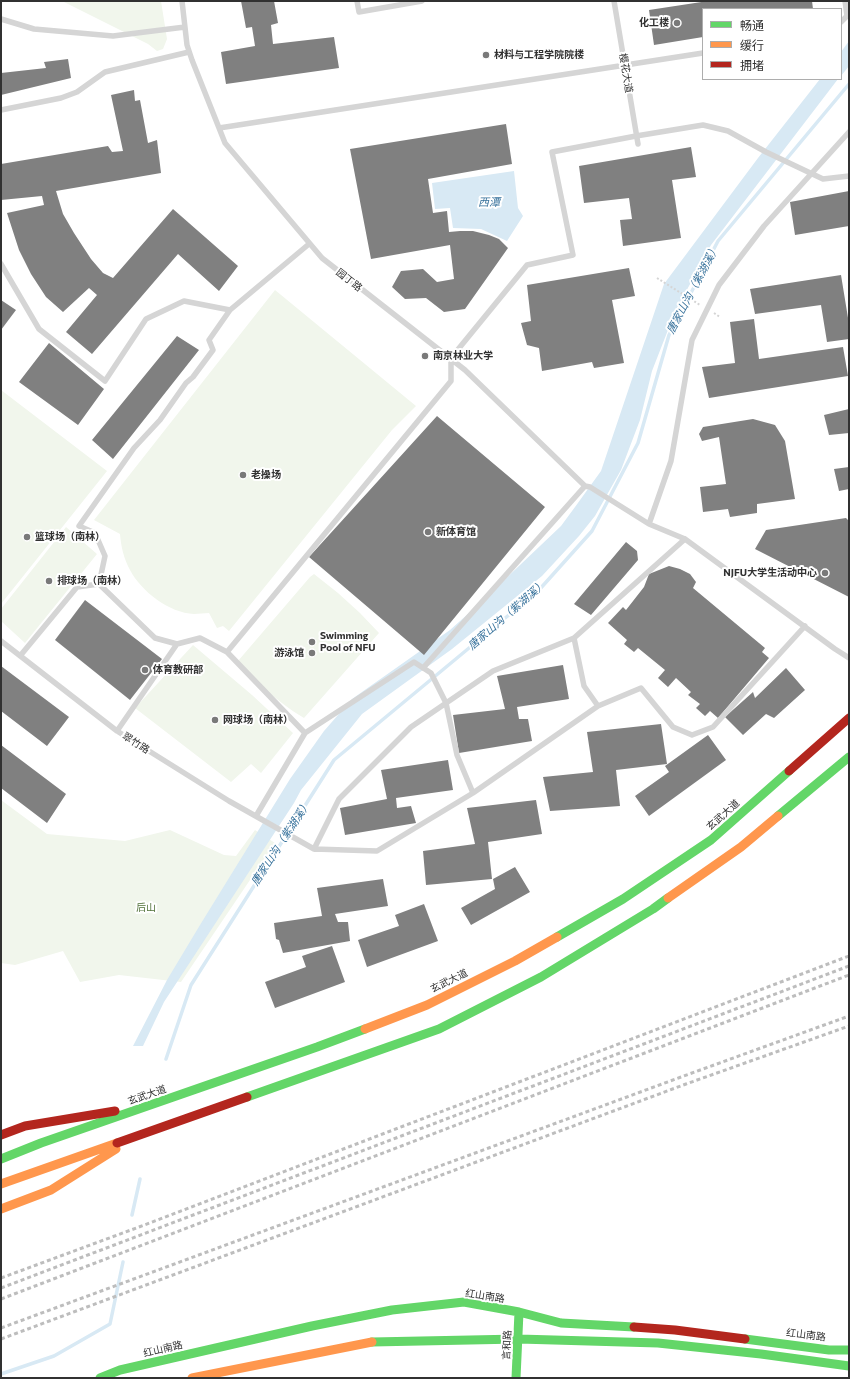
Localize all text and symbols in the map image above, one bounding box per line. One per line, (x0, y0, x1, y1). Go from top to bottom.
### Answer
legend (702, 8, 842, 80)
place label: 化工楼 (639, 17, 669, 29)
marker: 化工楼 (672, 18, 682, 28)
text: 畅通 (740, 18, 764, 32)
text: 缓行 (740, 38, 764, 52)
place label: 材料与工程学院院楼 (494, 49, 584, 61)
marker: 材料与工程学院院楼 (481, 50, 491, 60)
street label: 樱花大道 (617, 52, 635, 94)
text: 拥堵 (740, 58, 764, 72)
water label: 西潭 (478, 195, 500, 209)
water label: 唐家山沟（紫湖溪） (664, 242, 722, 336)
street label: 园丁路 (333, 266, 365, 294)
place label: 南京林业大学 (433, 350, 493, 362)
marker: 南京林业大学 (420, 351, 430, 361)
place label: 老操场 (251, 469, 281, 481)
marker: 老操场 (238, 470, 248, 480)
place label: 新体育馆 (436, 526, 476, 538)
marker: 新体育馆 (423, 527, 433, 537)
place label: 篮球场（南林） (35, 531, 105, 543)
marker: 篮球场（南林） (22, 532, 32, 542)
place label: NJFU大学生活动中心 (723, 567, 817, 579)
marker: NJFU大学生活动中心 (820, 568, 830, 578)
place label: 排球场（南林） (57, 575, 127, 587)
marker: 排球场（南林） (44, 576, 54, 586)
water label: 唐家山沟（紫湖溪） (465, 578, 549, 652)
place label: Swimming Pool of NFU (320, 630, 375, 654)
marker: Swimming Pool of NFU (307, 637, 317, 647)
place label: 游泳馆 (274, 647, 304, 659)
marker: 游泳馆 (307, 648, 317, 658)
place label: 体育教研部 (153, 664, 203, 676)
marker: 体育教研部 (140, 665, 150, 675)
place label: 网球场（南林） (223, 714, 293, 726)
marker: 网球场（南林） (210, 715, 220, 725)
street label: 翠竹路 (120, 730, 152, 756)
street label: 玄武大道 (704, 797, 742, 833)
water label: 唐家山沟（紫湖溪） (249, 798, 313, 888)
park label: 后山 (136, 902, 156, 914)
street label: 玄武大道 (428, 967, 470, 995)
street label: 玄武大道 (126, 1083, 168, 1107)
street label: 红山南路 (464, 1287, 506, 1305)
street label: 红山南路 (785, 1327, 827, 1343)
street label: 言和路 (500, 1330, 514, 1360)
street label: 红山南路 (142, 1339, 184, 1359)

